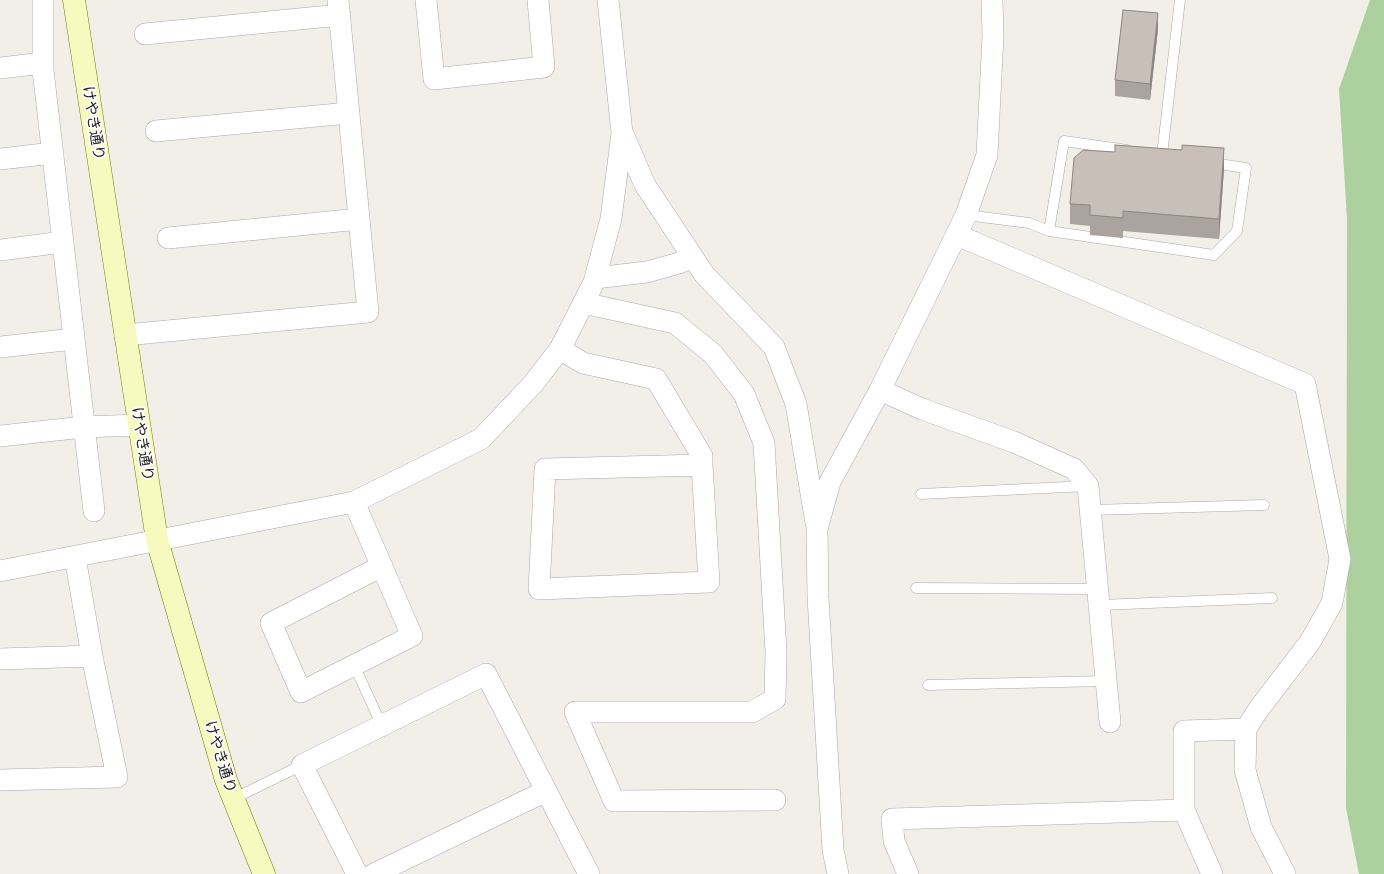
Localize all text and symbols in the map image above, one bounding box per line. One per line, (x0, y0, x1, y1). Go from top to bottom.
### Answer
street label: けやき通り (78, 85, 108, 161)
street label: けやき通り (127, 406, 157, 482)
street label: けやき通り (200, 719, 240, 795)

